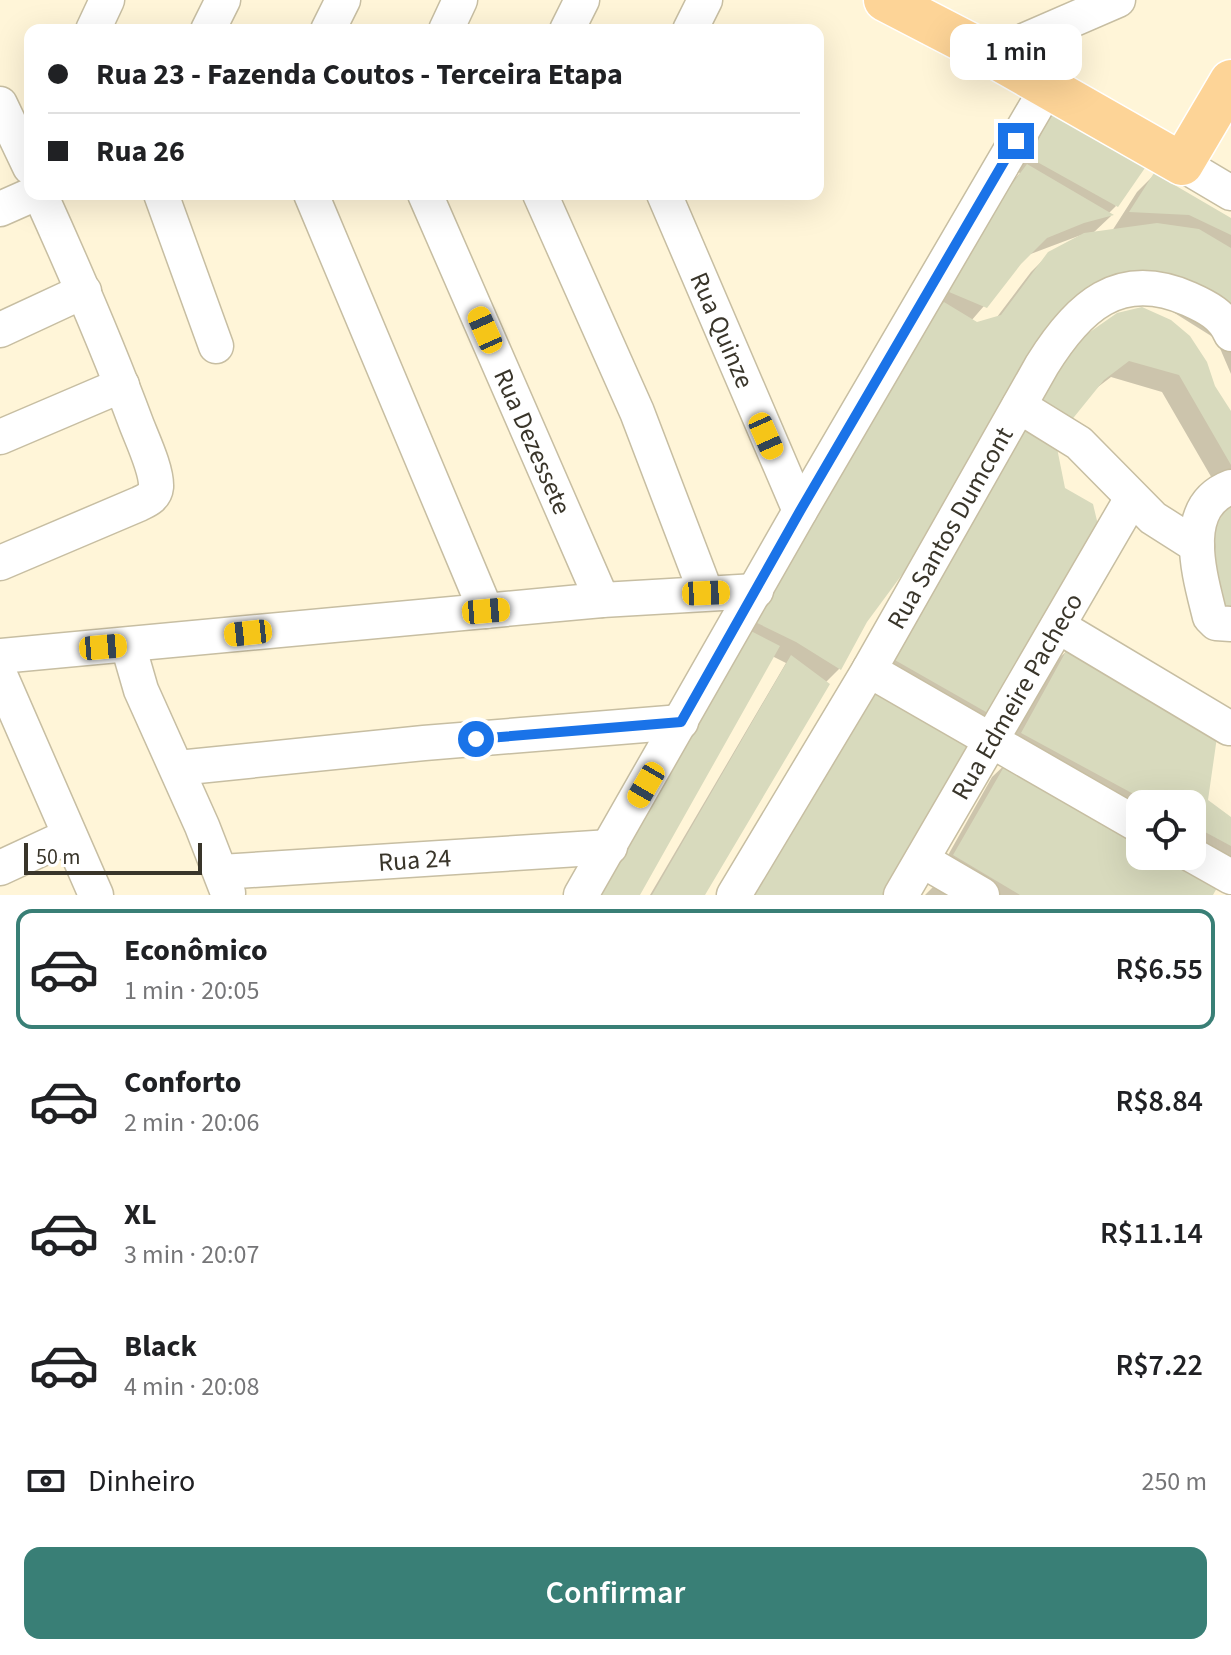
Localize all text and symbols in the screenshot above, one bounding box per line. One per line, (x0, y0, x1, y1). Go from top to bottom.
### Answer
callout: 1 min (950, 25, 1082, 81)
text: 1 min (985, 33, 1047, 70)
text: Rua 23 - Fazenda Coutos - Terceira Etapa (96, 53, 623, 96)
route end (998, 123, 1034, 159)
text: Rua 26 (96, 130, 185, 173)
street label: Rua Quinze (681, 266, 763, 394)
car (464, 303, 506, 357)
street label: Rua Dezessete (484, 363, 581, 520)
car (745, 409, 787, 463)
street label: Rua Santos Dumcont (878, 420, 1022, 636)
car (682, 580, 730, 606)
street label: Rua Edmeire Pacheco (942, 586, 1092, 807)
car (461, 597, 511, 625)
car (223, 619, 273, 647)
car (78, 633, 128, 661)
route start (458, 721, 494, 757)
car (624, 758, 668, 812)
map controls (1126, 790, 1206, 870)
button: locate (1126, 790, 1206, 870)
scale bar (24, 839, 202, 875)
street label: Rua 24 (377, 839, 452, 881)
text: 50 m (36, 841, 81, 873)
text: Econômico (124, 929, 268, 972)
icon: car (28, 933, 100, 1005)
text: R$6.55 (1115, 948, 1203, 991)
text: 1 min · 20:05 (124, 972, 259, 1009)
text: Conforto (124, 1061, 241, 1104)
icon: car (28, 1065, 100, 1137)
text: R$8.84 (1115, 1080, 1203, 1123)
text: 2 min · 20:06 (124, 1104, 259, 1141)
text: XL (124, 1193, 157, 1236)
icon: car (28, 1197, 100, 1269)
text: R$11.14 (1100, 1212, 1203, 1255)
text: 3 min · 20:07 (124, 1236, 259, 1273)
text: Black (124, 1325, 197, 1368)
icon: car (28, 1329, 100, 1401)
text: R$7.22 (1115, 1344, 1203, 1387)
text: 4 min · 20:08 (124, 1368, 259, 1405)
icon: cash (24, 1459, 68, 1503)
text: Dinheiro (88, 1460, 195, 1503)
text: 250 m (1141, 1463, 1207, 1500)
button: Confirmar (24, 1547, 1207, 1639)

